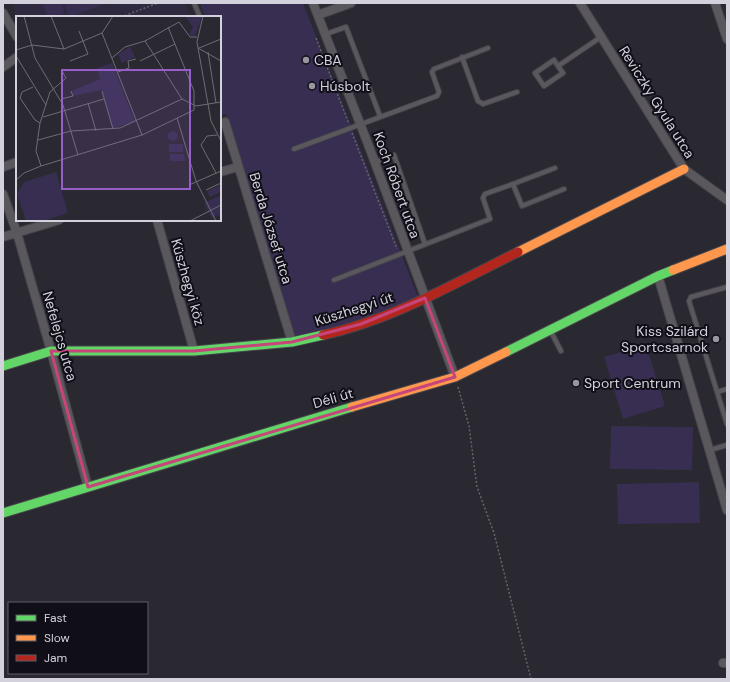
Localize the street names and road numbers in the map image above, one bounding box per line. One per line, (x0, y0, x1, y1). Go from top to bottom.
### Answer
street label: Reviczky Gyula utca (615, 42, 699, 162)
street label: Koch Róbert utca (369, 129, 425, 241)
street label: Berda József utca (245, 170, 297, 286)
street label: Küszhegyi köz (167, 237, 209, 327)
street label: Küszhegyi út (312, 288, 396, 330)
street label: Nefelejcs utca (39, 289, 81, 383)
street label: Déli út (311, 384, 355, 412)

